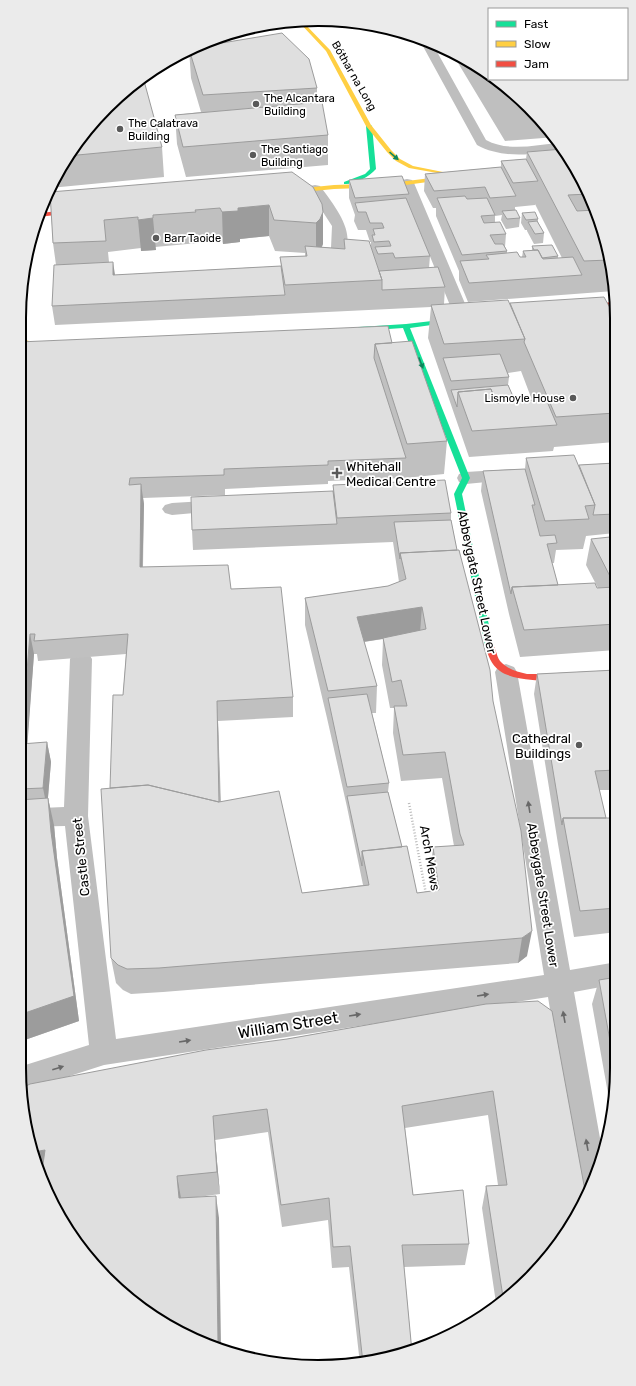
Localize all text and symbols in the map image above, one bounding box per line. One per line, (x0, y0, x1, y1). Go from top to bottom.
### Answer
legend (488, 8, 628, 80)
text: Fast (524, 17, 548, 31)
text: Slow (524, 37, 551, 51)
street label: Bóthar na Long (329, 39, 379, 113)
text: Jam (524, 57, 549, 71)
place label: The Alcantara Building (264, 92, 335, 118)
marker: The Alcantara Building (251, 99, 261, 109)
place label: The Calatrava Building (128, 117, 198, 143)
marker: The Calatrava Building (115, 124, 125, 134)
place label: The Santiago Building (261, 143, 328, 169)
marker: The Santiago Building (248, 150, 258, 160)
one-way arrow (389, 151, 399, 161)
place label: Barr Taoide (164, 232, 221, 245)
marker: Barr Taoide (151, 233, 161, 243)
one-way arrow (418, 357, 424, 369)
place label: Lismoyle House (485, 392, 565, 405)
marker: Lismoyle House (568, 393, 578, 403)
place label: Whitehall Medical Centre (346, 459, 436, 489)
marker: Whitehall Medical Centre (331, 467, 343, 479)
street label: Abbeygate Street Lower (453, 509, 500, 655)
place label: Cathedral Buildings (512, 731, 571, 762)
marker: Cathedral Buildings (574, 740, 584, 750)
one-way arrow (525, 801, 531, 814)
street label: Castle Street (69, 817, 93, 897)
street label: Abbeygate Street Lower (523, 822, 562, 969)
street label: Arch Mews (417, 824, 443, 892)
one-way arrow (477, 992, 490, 998)
street label: William Street (236, 1008, 340, 1042)
one-way arrow (561, 1011, 567, 1023)
one-way arrow (349, 1012, 361, 1018)
one-way arrow (179, 1038, 191, 1044)
one-way arrow (52, 1065, 64, 1071)
one-way arrow (583, 1139, 589, 1151)

